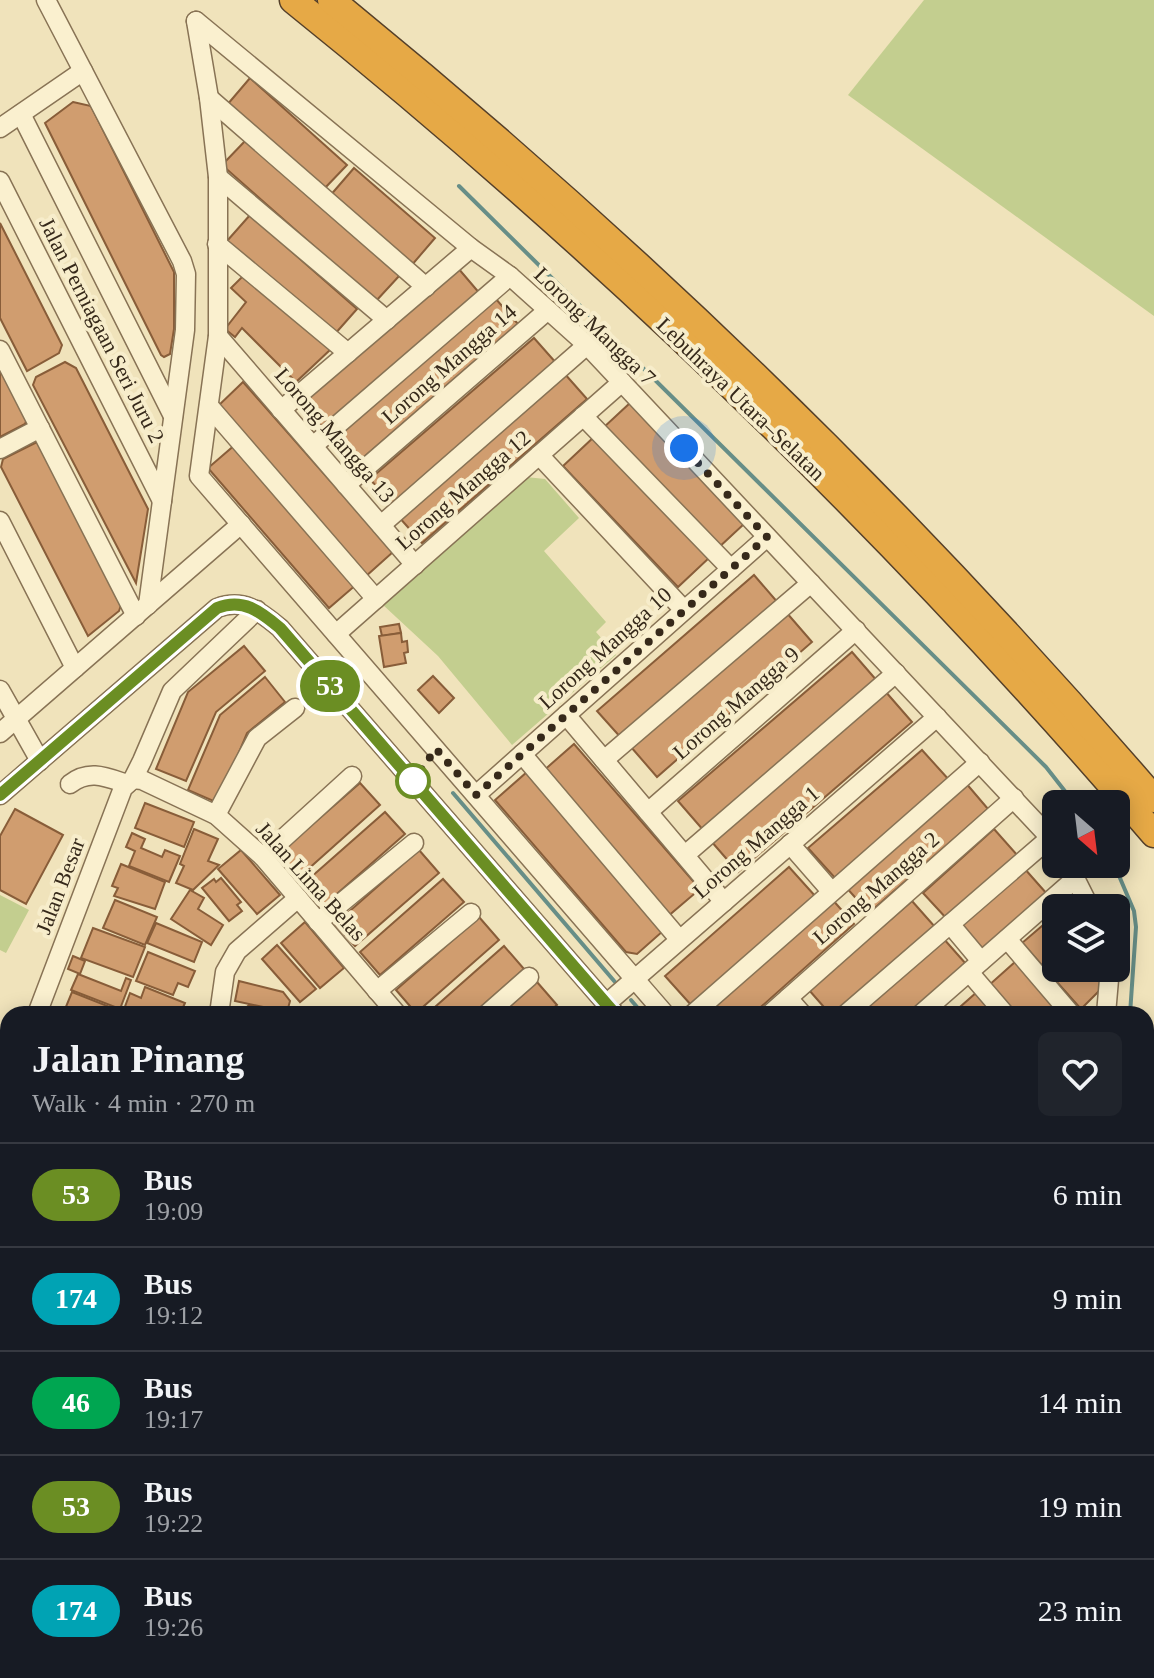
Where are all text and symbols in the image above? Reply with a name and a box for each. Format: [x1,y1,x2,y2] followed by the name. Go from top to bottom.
[34,213,170,447] street label: Jalan Perniagaan Seri Juru 2
[529,262,661,390] street label: Lorong Mangga 7
[377,299,521,429] street label: Lorong Mangga 14
[652,312,830,486] street label: Lebuhraya Utara–Selatan
[270,363,400,507] street label: Lorong Mangga 13
[391,425,535,555] street label: Lorong Mangga 12
[664,428,704,468] your location
[534,582,676,714] street label: Lorong Mangga 10
[668,641,804,765] street label: Lorong Mangga 9
[294,660,366,712] line badge: 53
[316,670,344,701] text: 53
[396,764,430,798] unlabelled marker
[688,780,824,904] street label: Lorong Mangga 1
[1042,790,1130,878] north arrow
[1042,790,1130,982] map controls
[251,816,371,946] street label: Jalan Lima Belas
[808,826,944,950] street label: Lorong Mangga 2
[30,834,90,938] street label: Jalan Besar
[1042,894,1130,982] button: layers
[1038,1032,1122,1116] button: heart
[32,1038,244,1080] text: Jalan Pinang
[32,1089,255,1118] text: Walk · 4 min · 270 m
[144,1163,192,1196] text: Bus
[1053,1178,1122,1211] text: 6 min
[62,1179,90,1210] text: 53
[144,1197,203,1226] text: 19:09
[144,1267,192,1300] text: Bus
[1053,1282,1122,1315] text: 9 min
[55,1283,97,1314] text: 174
[144,1301,203,1330] text: 19:12
[144,1371,192,1404] text: Bus
[1038,1386,1122,1419] text: 14 min
[62,1387,90,1418] text: 46
[144,1405,203,1434] text: 19:17
[144,1475,192,1508] text: Bus
[1038,1490,1122,1523] text: 19 min
[62,1491,90,1522] text: 53
[144,1509,203,1538] text: 19:22
[144,1579,192,1612] text: Bus
[1038,1594,1122,1627] text: 23 min
[55,1595,97,1626] text: 174
[144,1613,203,1642] text: 19:26

